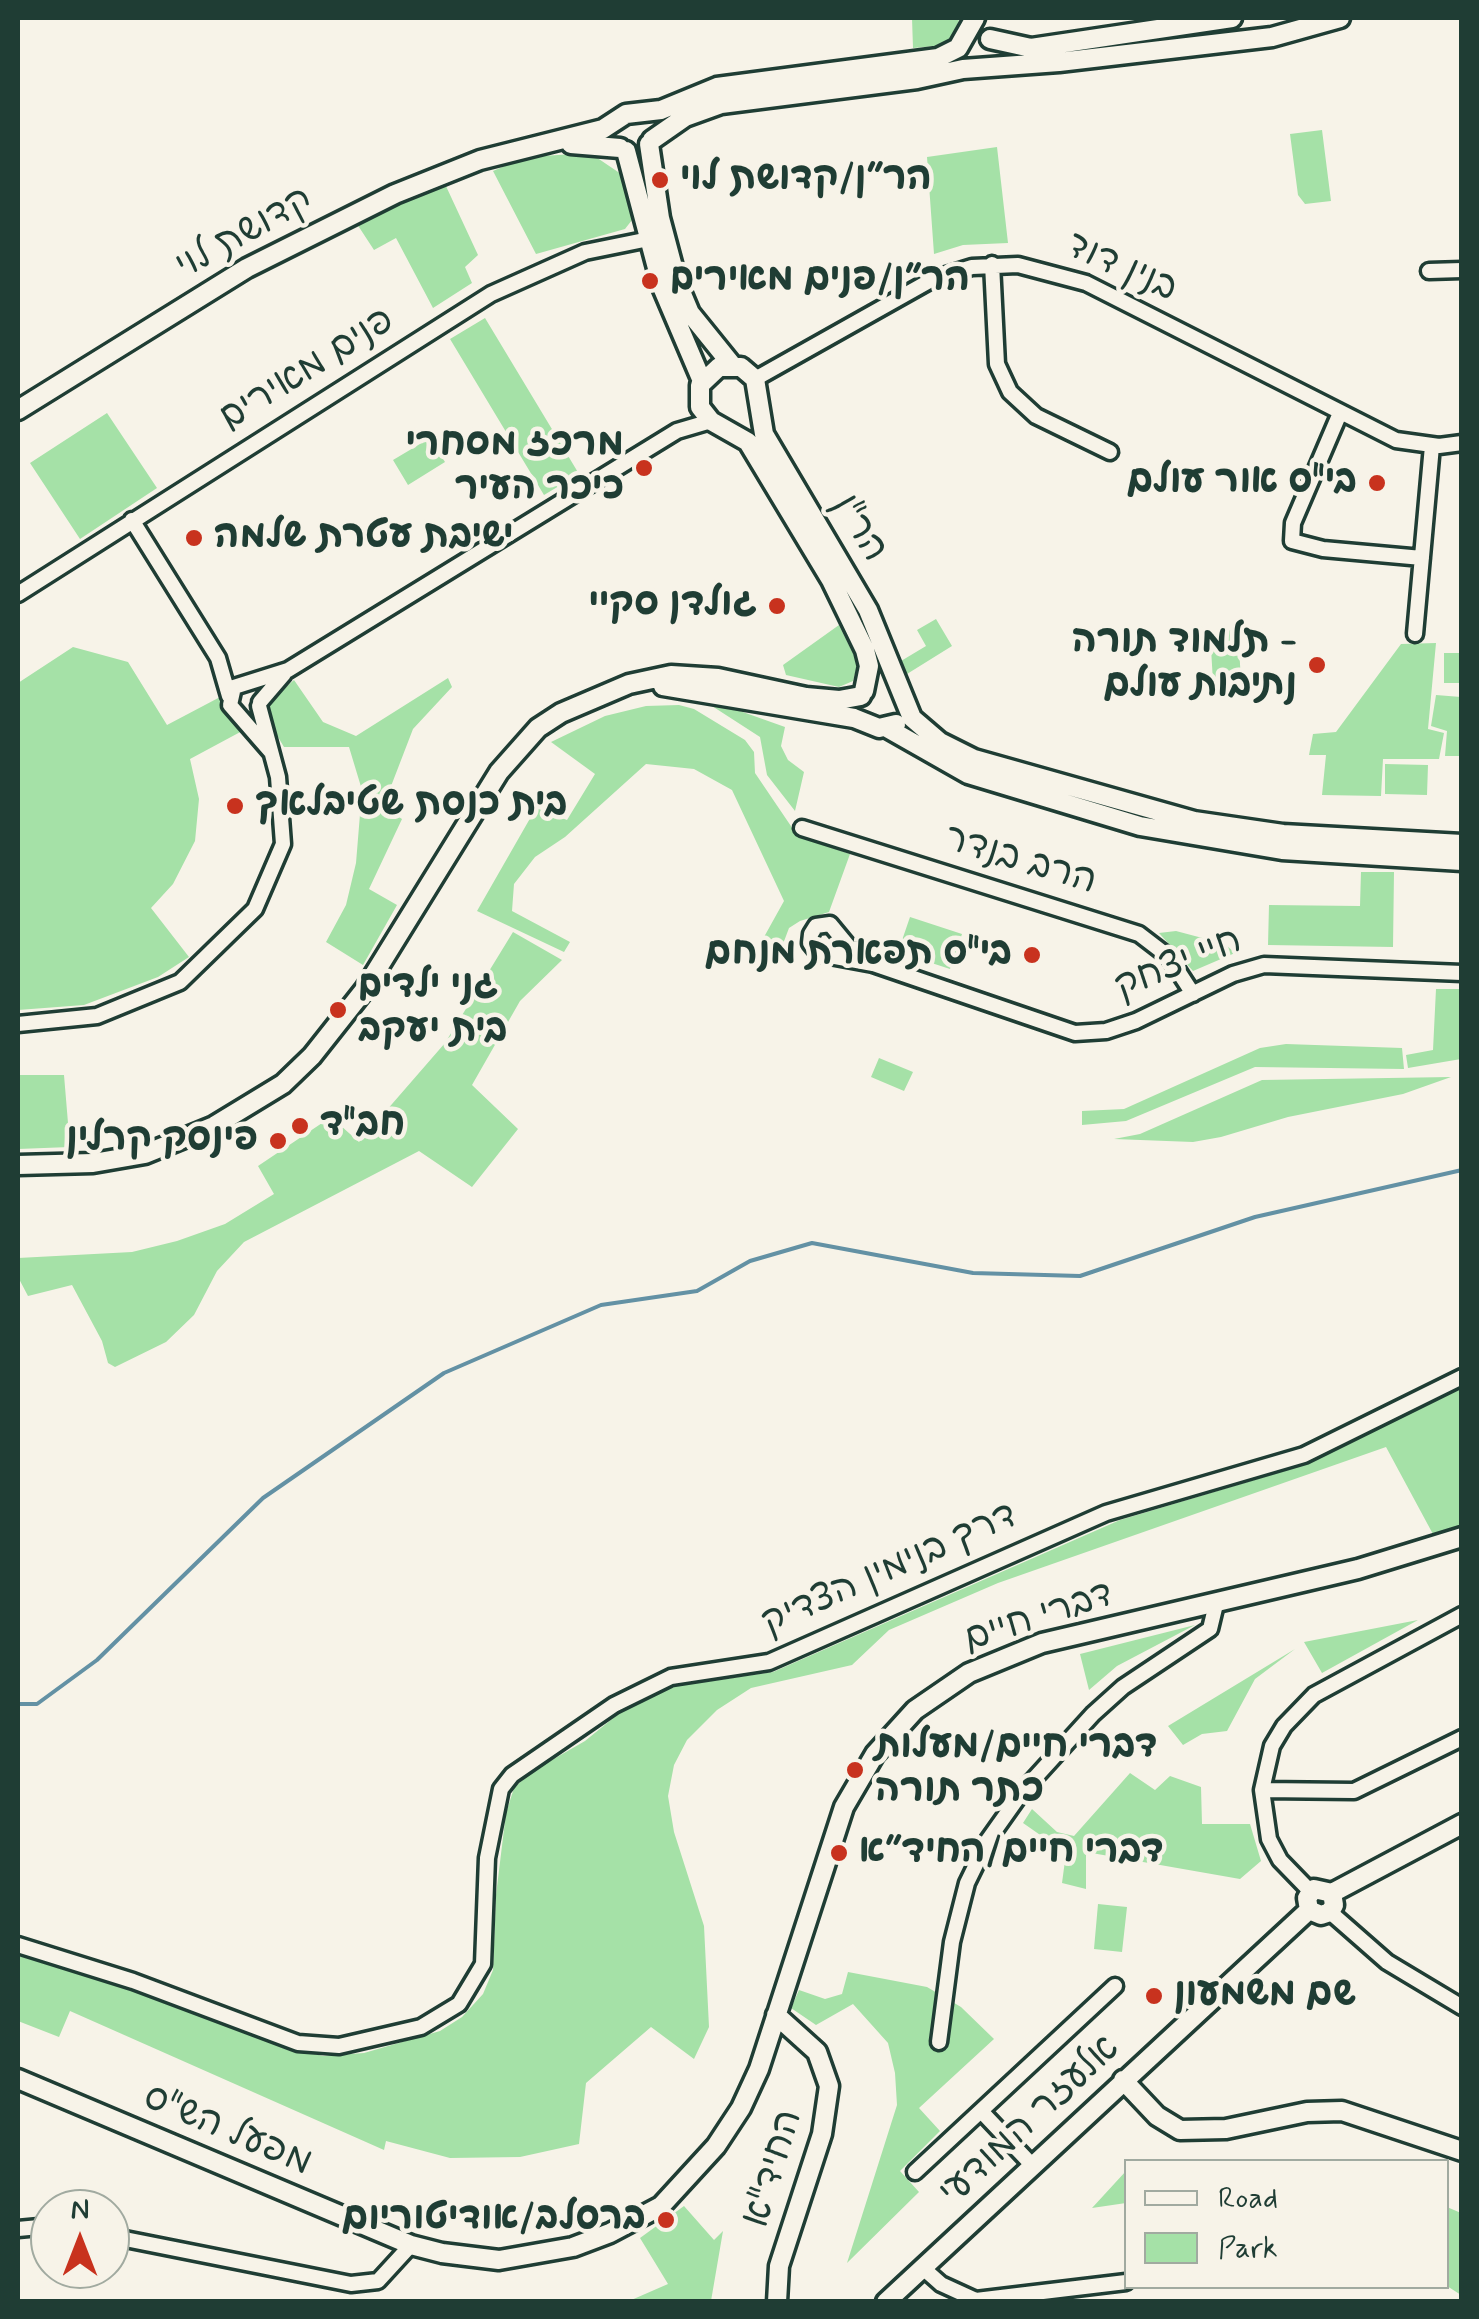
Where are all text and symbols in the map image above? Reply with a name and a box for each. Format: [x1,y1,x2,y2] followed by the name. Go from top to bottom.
[680,157,932,203] place label: הר״ן/קדושת לוי
[649,169,671,191] marker: הר״ן/קדושת לוי
[169,179,321,291] street label: קדושת לוי
[1058,224,1184,314] street label: בנין דוד
[670,258,970,304] place label: הר״ן/פנים מאירים
[639,270,661,292] marker: הר״ן/פנים מאירים
[212,299,404,443] street label: פנים מאירים
[406,423,624,512] place label: מרכז מסחרי כיכר העיר
[633,457,655,479] marker: מרכז מסחרי כיכר העיר
[1127,460,1357,506] place label: בי"ס אור עולם
[1366,472,1388,494] marker: בי"ס אור עולם
[820,487,896,571] street label: הר"ן
[214,515,514,561] place label: ישיבת עטרת שלמה
[183,527,205,549] marker: ישיבת עטרת שלמה
[589,583,757,629] place label: גולדן סקיי
[766,595,788,617] marker: גולדן סקיי
[1072,620,1297,709] place label: תלמוד תורה - נתיבות עולם
[1306,654,1328,676] marker: תלמוד תורה - נתיבות עולם
[255,783,567,829] place label: בית כנסת שטיבלאך
[224,795,246,817] marker: בית כנסת שטיבלאך
[938,817,1102,907] street label: הרב בנדר
[1109,920,1249,1012] street label: חיי יצחק
[705,932,1012,978] place label: בי"ס תפארת מנחם
[1021,944,1043,966] marker: בי"ס תפארת מנחם
[358,965,508,1054] place label: גני ילדים בית יעקב
[327,999,349,1021] marker: גני ילדים בית יעקב
[320,1103,405,1149] place label: חב"ד
[289,1115,311,1137] marker: חב"ד
[66,1118,258,1164] place label: פינסק קרלין
[267,1130,289,1152] marker: פינסק קרלין
[755,1494,1025,1648] street label: דרך בנימין הצדיק
[958,1573,1120,1665] street label: דברי חיים
[875,1725,1157,1815] place label: דברי חיים/מעלות כתר תורה
[844,1759,866,1781] marker: דברי חיים/מעלות כתר תורה
[859,1830,1164,1876] place label: דברי חיים/החיד״א
[828,1842,850,1864] marker: דברי חיים/החיד״א
[1174,1973,1356,2019] place label: שם משמעון
[1143,1985,1165,2007] marker: שם משמעון
[932,2027,1130,2217] street label: אלעזר המודעי
[136,2076,318,2188] street label: מפעל הש"ס
[736,2105,814,2233] street label: החיד"א
[1124,2159,1449,2289] legend
[1218,2179,1278,2218] text: Road
[30,2189,130,2289] north arrow
[71,2192,89,2229] text: N
[342,2197,646,2243] place label: ברסלב/אודיטוריום
[655,2209,677,2231] marker: ברסלב/אודיטוריום
[1218,2229,1278,2268] text: Park

